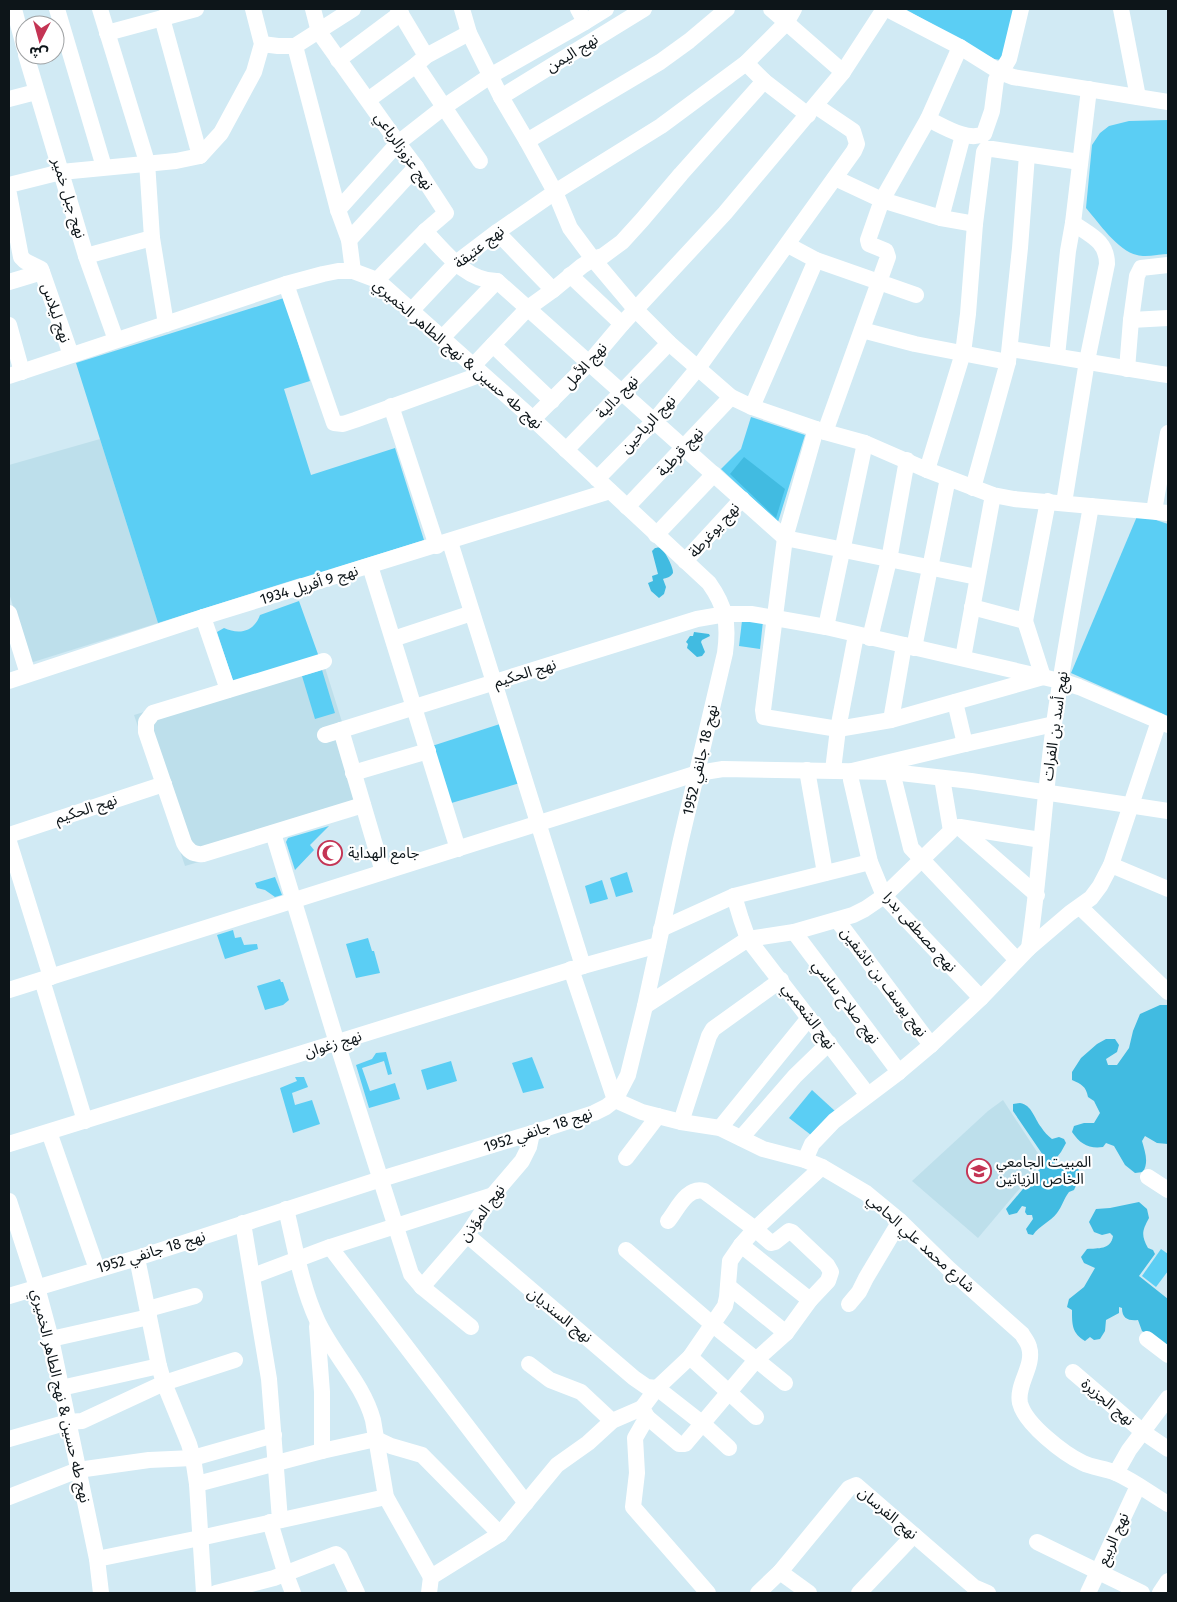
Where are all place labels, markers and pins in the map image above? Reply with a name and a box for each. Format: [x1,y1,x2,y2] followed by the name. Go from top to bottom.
[317,840,343,866] mosque icon: جامع الهداية
[348,844,420,865] place label: جامع الهداية
[996,1153,1091,1188] place label: المبيت الجامعي الخاص الزياتين
[966,1158,992,1184] school or university icon: المبيت الجامعي الخاص الزياتين

